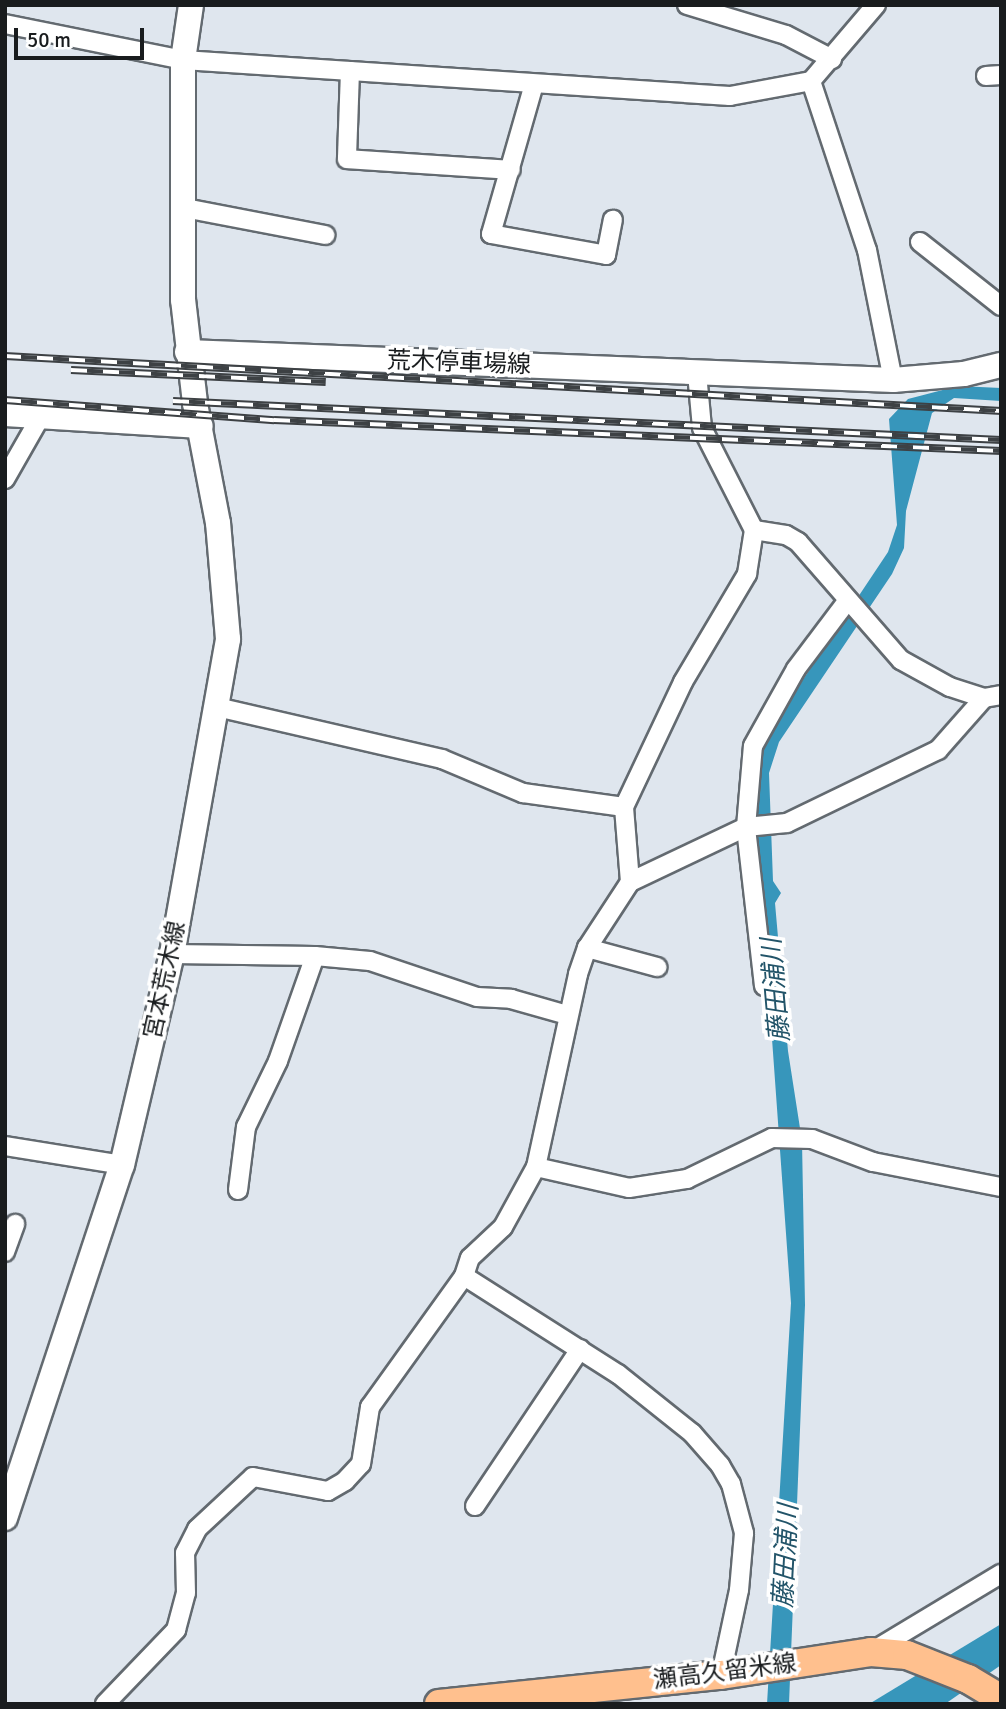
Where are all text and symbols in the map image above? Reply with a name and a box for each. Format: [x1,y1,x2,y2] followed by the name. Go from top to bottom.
[18,14,147,58] scale bar
[27,27,71,53] text: 50 m
[387,346,531,380] street label: 荒木停車場線
[138,918,192,1042] street label: 宮本荒木線
[757,937,797,1043] water label: 藤田浦川
[769,1503,805,1609] water label: 藤田浦川
[652,1649,798,1695] street label: 瀬高久留米線

